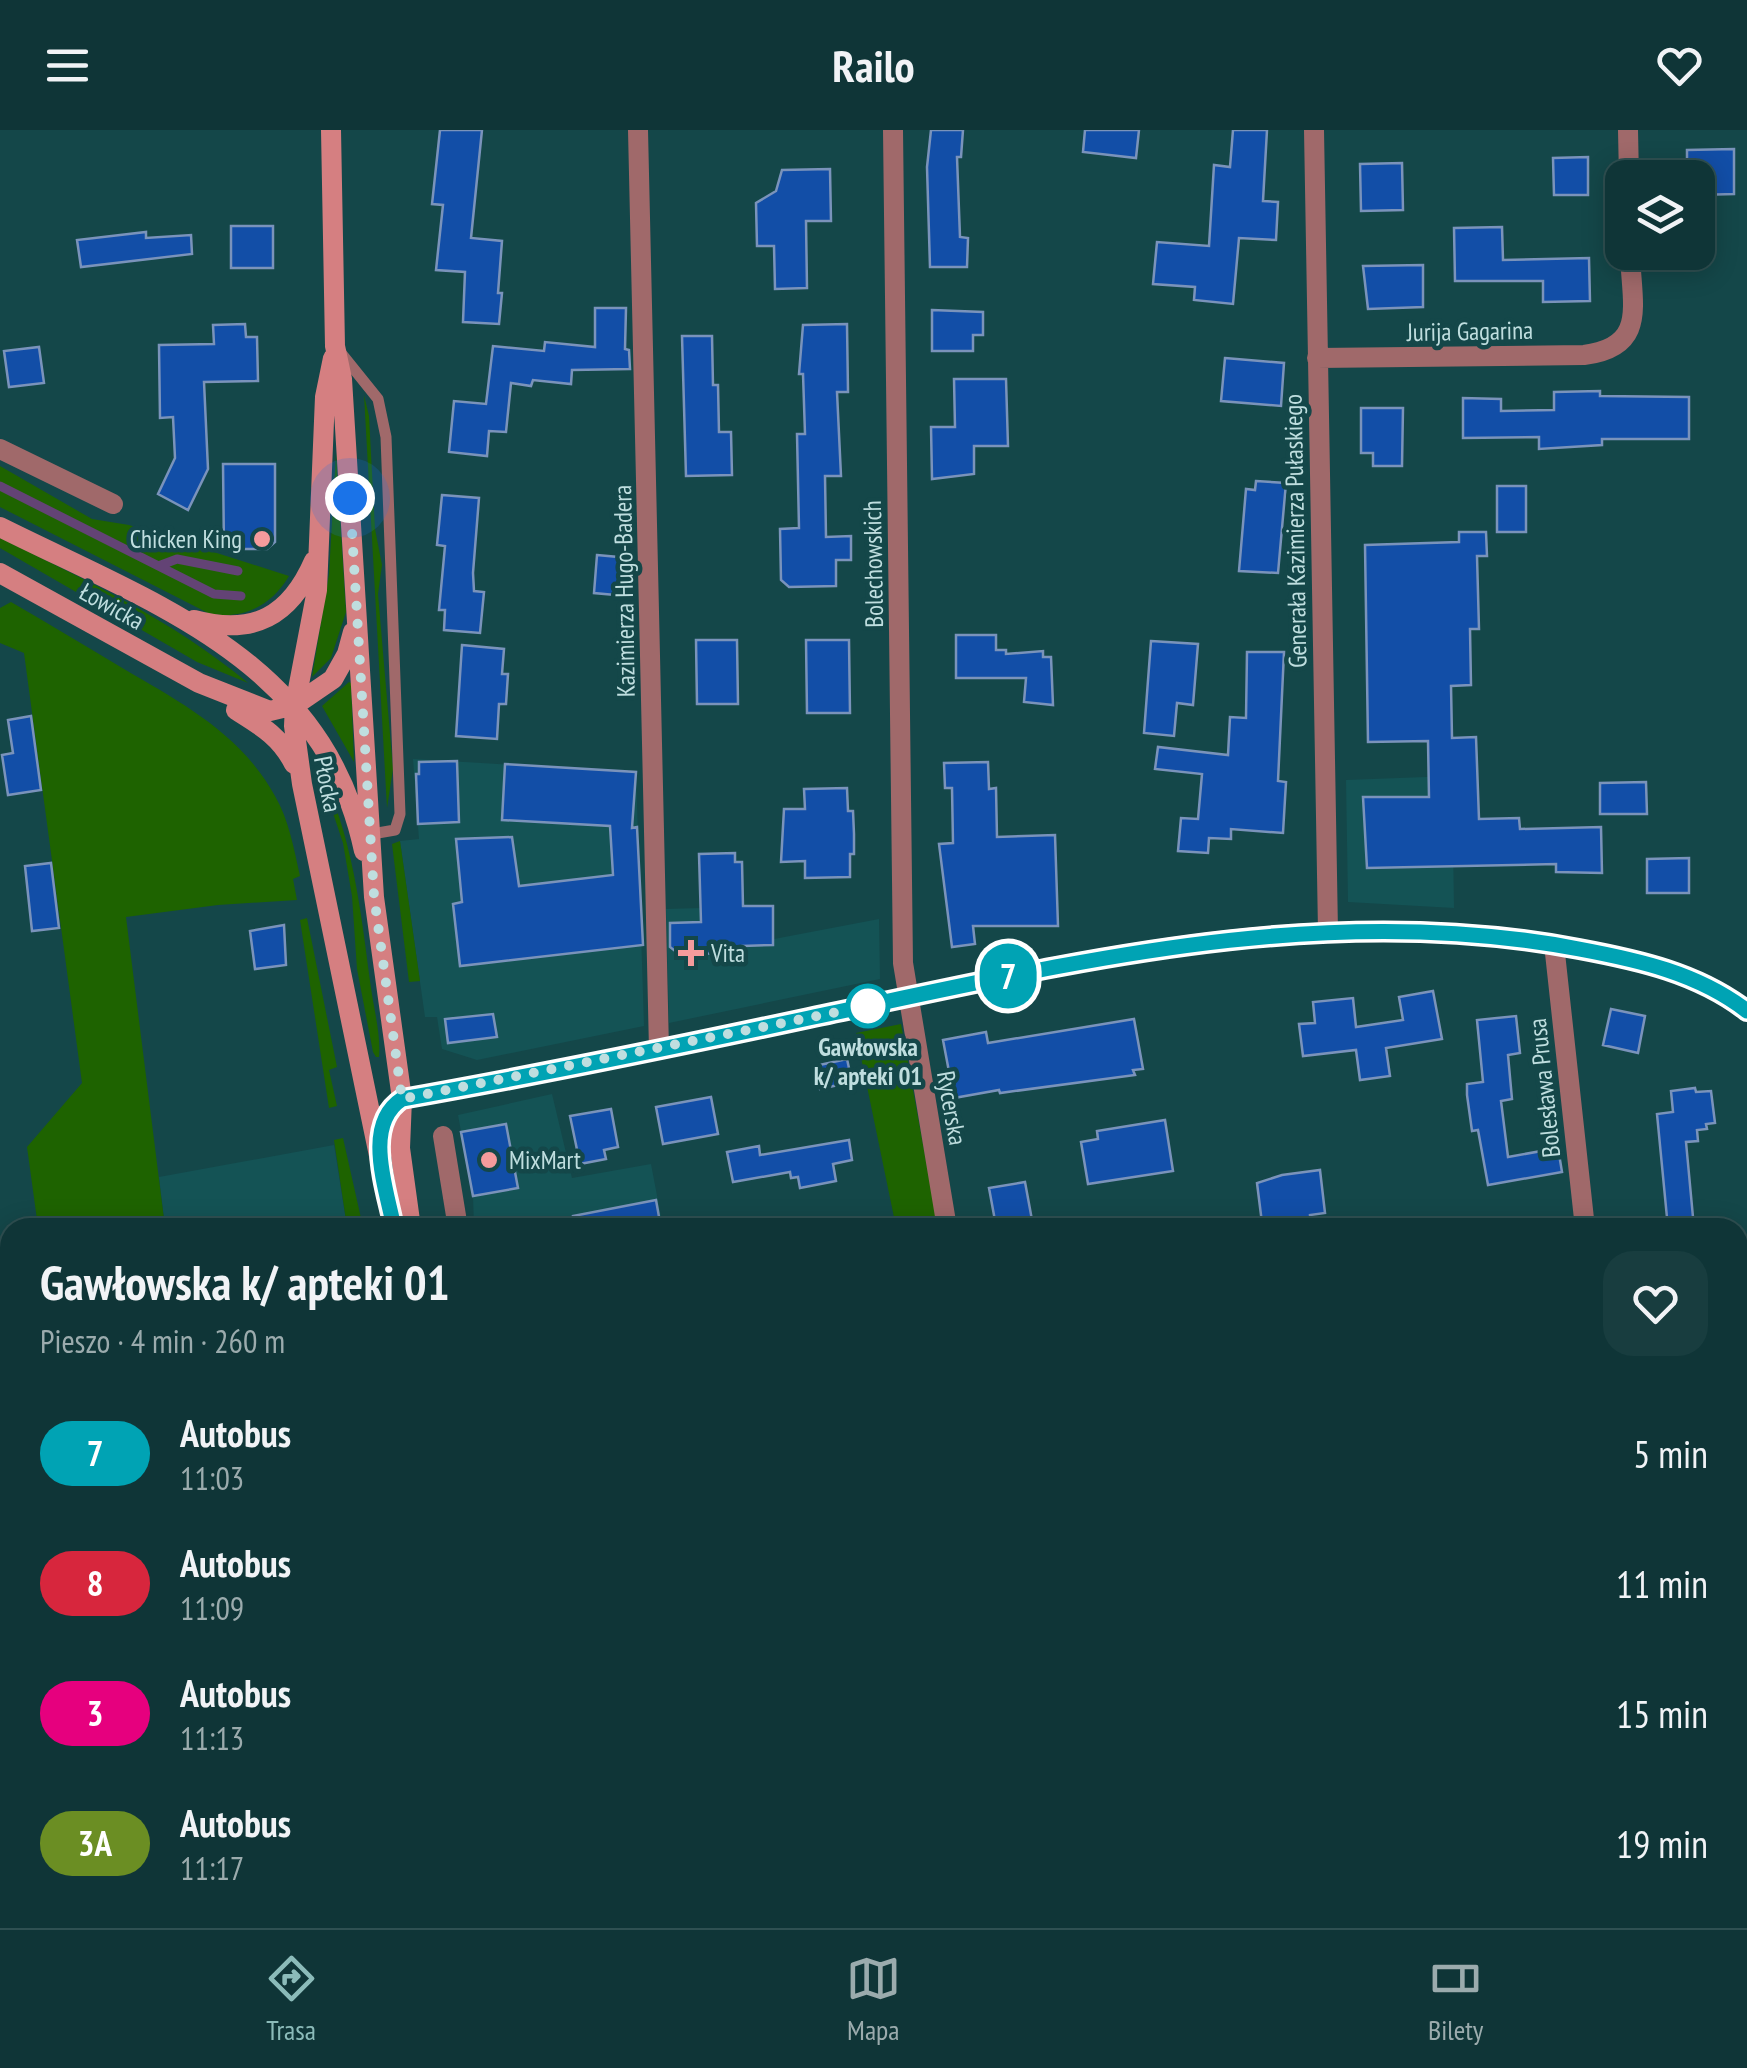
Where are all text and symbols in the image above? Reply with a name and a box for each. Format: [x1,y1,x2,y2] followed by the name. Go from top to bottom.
[832,36,915,94] text: Railo
[40,38,95,93] icon: menu
[1652,38,1707,93] icon: heart
[1605,160,1715,270] map controls
[1605,160,1715,270] button: layers
[1406,314,1533,348] street label: Jurija Gagarina
[1277,394,1313,668] street label: Generała Kazimierza Pułaskiego
[325,473,375,523] your location
[606,485,642,697] street label: Kazimierza Hugo-Badera
[856,500,890,628] street label: Bolechowskich
[130,523,242,555] place label: Chicken King
[251,528,273,550] marker: Chicken King
[74,575,150,637] street label: Łowicka
[307,753,349,815] street label: Płocka
[710,937,745,969] place label: Vita
[680,942,702,964] marker: Vita
[976,944,1040,1008] line badge: 7
[1000,953,1016,999] text: 7
[847,985,889,1027] marker: Gawłowska k/ apteki 01
[1521,1017,1567,1159] street label: Bolesława Prusa
[814,1031,922,1092] place label: Gawłowska k/ apteki 01
[930,1068,974,1148] street label: Rycerska
[509,1144,581,1176] place label: MixMart
[478,1149,500,1171] marker: MixMart
[40,1251,450,1313] text: Gawłowska k/ apteki 01
[1603,1251,1708,1356] button: heart
[40,1320,285,1362] text: Pieszo · 4 min · 260 m
[180,1408,291,1457] text: Autobus
[1633,1429,1708,1478] text: 5 min
[87,1430,103,1476] text: 7
[180,1457,244,1499] text: 11:03
[180,1538,291,1587] text: Autobus
[1616,1559,1708,1608] text: 11 min
[87,1560,103,1606] text: 8
[180,1587,244,1629] text: 11:09
[180,1668,291,1717] text: Autobus
[1616,1689,1708,1738] text: 15 min
[87,1690,103,1736] text: 3
[180,1717,244,1759] text: 11:13
[180,1798,291,1847] text: Autobus
[1616,1819,1708,1868] text: 19 min
[78,1820,112,1866] text: 3A
[180,1847,244,1889] text: 11:17
[264,1951,319,2048] tab: Trasa
[846,1951,901,2048] tab: Mapa
[1428,1951,1483,2048] tab: Bilety

